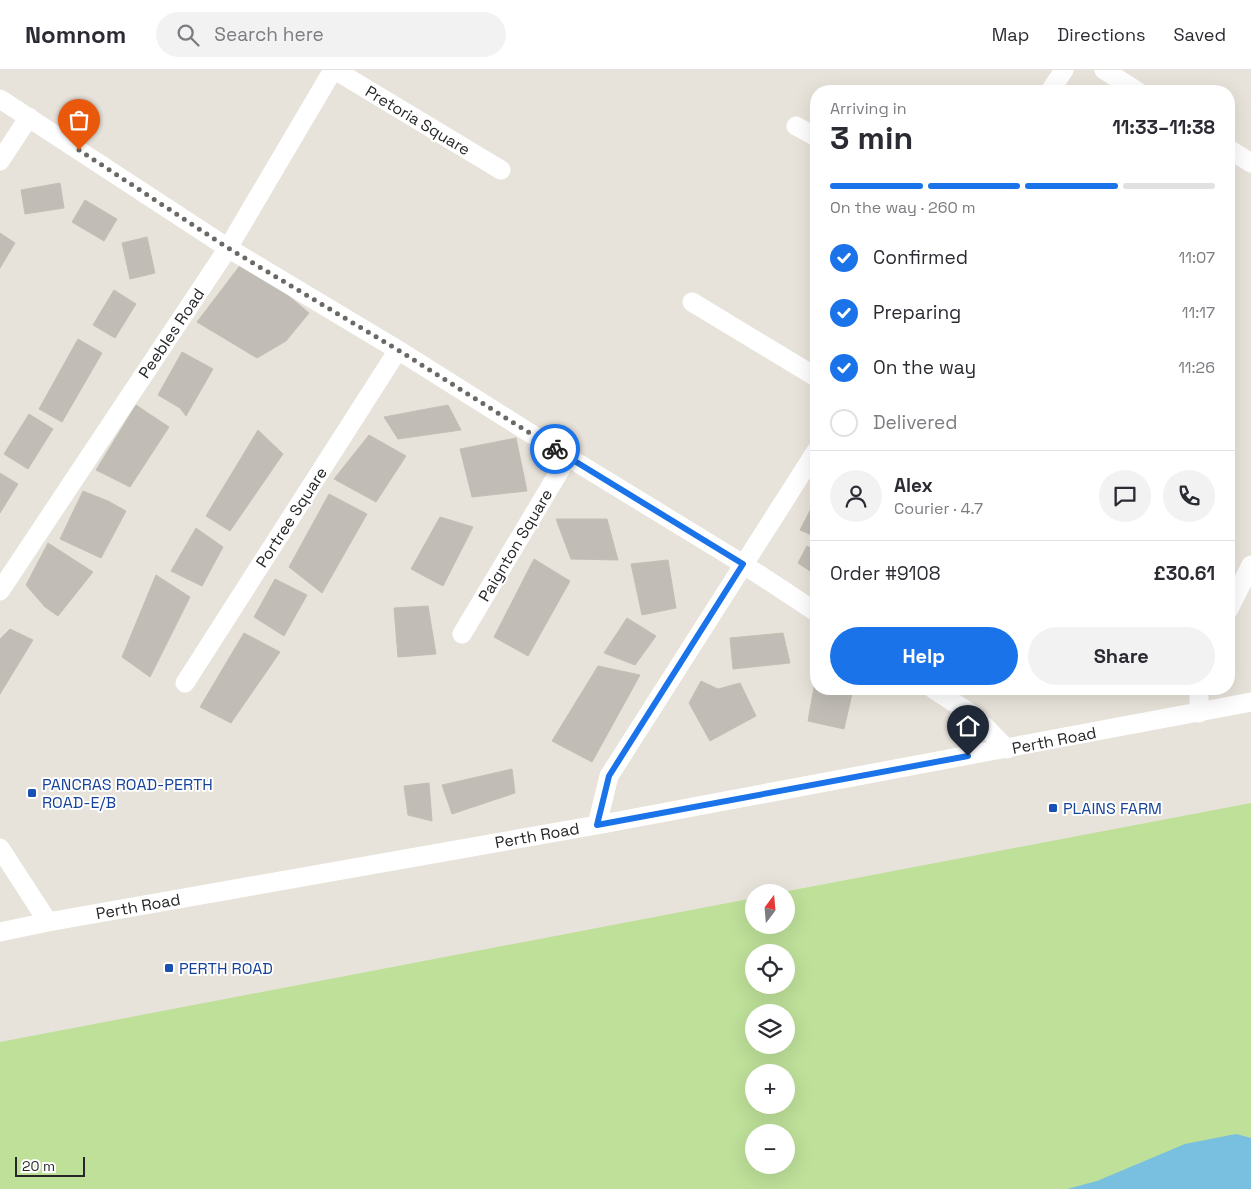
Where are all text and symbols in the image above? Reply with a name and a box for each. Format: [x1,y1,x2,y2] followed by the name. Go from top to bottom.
[156,12,506,57] search box
[25,19,126,50] text: Nomnom
[174,21,202,49] icon: search
[214,22,324,47] text: Search here
[992,23,1029,46] text: Map
[1057,23,1146,46] text: Directions
[1174,23,1226,46] text: Saved
[361,81,474,160] street label: Pretoria Square
[830,98,907,119] text: Arriving in
[58,99,100,150] pin
[65,106,93,134] icon: bag
[1112,115,1215,140] text: 11:33–11:38
[830,118,913,158] text: 3 min
[830,197,976,218] text: On the way · 260 m
[830,244,858,272] icon: check
[873,245,968,270] text: Confirmed
[1179,247,1215,268] text: 11:07
[134,284,209,382] street label: Peebles Road
[830,299,858,327] icon: check
[873,300,961,325] text: Preparing
[1182,302,1215,323] text: 11:17
[830,354,858,382] icon: check
[873,355,976,380] text: On the way
[1178,357,1215,378] text: 11:26
[873,410,958,435] text: Delivered
[530,424,580,474] courier
[541,435,569,463] icon: bike
[251,463,332,572] street label: Portree Square
[830,470,882,522] button: person
[1099,470,1151,522] button: chat
[1163,470,1215,522] button: phone
[894,473,933,498] text: Alex
[474,485,557,605] street label: Paignton Square
[894,498,983,519] text: Courier · 4.7
[830,561,941,586] text: Order #9108
[1154,561,1215,586] text: £30.61
[830,627,1018,685] button: Help
[1028,627,1215,685] button: Share
[947,705,989,756] pin
[954,712,982,740] icon: home
[1010,722,1098,759] street label: Perth Road
[42,774,213,813] place label: PANCRAS ROAD-PERTH ROAD-E/B
[26,787,38,799] marker: PANCRAS ROAD-PERTH ROAD-E/B
[1063,798,1162,819] place label: PLAINS FARM
[1047,802,1059,814] marker: PLAINS FARM
[493,818,581,853] street label: Perth Road
[745,884,795,934] north arrow
[745,884,795,1174] map controls
[94,889,182,924] street label: Perth Road
[745,944,795,994] button: locate
[179,958,273,979] place label: PERTH ROAD
[163,962,175,974] marker: PERTH ROAD
[745,1004,795,1054] button: layers
[745,1064,795,1114] button: +
[745,1124,795,1174] button: −
[15,1154,85,1177] scale bar
[22,1157,55,1175] text: 20 m

